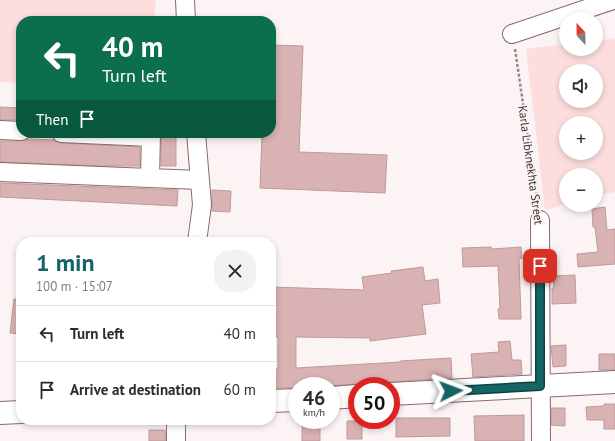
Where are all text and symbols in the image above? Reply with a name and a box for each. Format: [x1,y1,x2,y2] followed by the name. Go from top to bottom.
[559,12,603,56] north arrow
[559,12,603,212] map controls
[102,28,163,65] text: 40 m
[36,32,88,84] icon: left
[102,64,167,87] text: Turn left
[559,64,603,108] button: sound
[515,104,547,226] street label: Karla Libknekhta Street
[76,108,98,130] icon: arrive
[36,110,68,129] text: Then
[559,116,603,160] button: +
[559,168,603,212] button: −
[36,247,95,278] text: 1 min
[523,249,557,283] pin
[214,250,256,292] button: close
[529,255,551,277] icon: arrive
[36,278,113,295] text: 100 m · 15:07
[36,323,58,345] icon: left
[70,324,124,343] text: Turn left
[223,324,256,343] text: 40 m
[430,370,472,412] position arrow
[348,377,400,429] speed limit sign: 50
[36,379,58,401] icon: arrive
[70,380,201,399] text: Arrive at destination
[223,380,256,399] text: 60 m
[303,385,325,411] text: 46
[303,406,325,419] text: km/h

